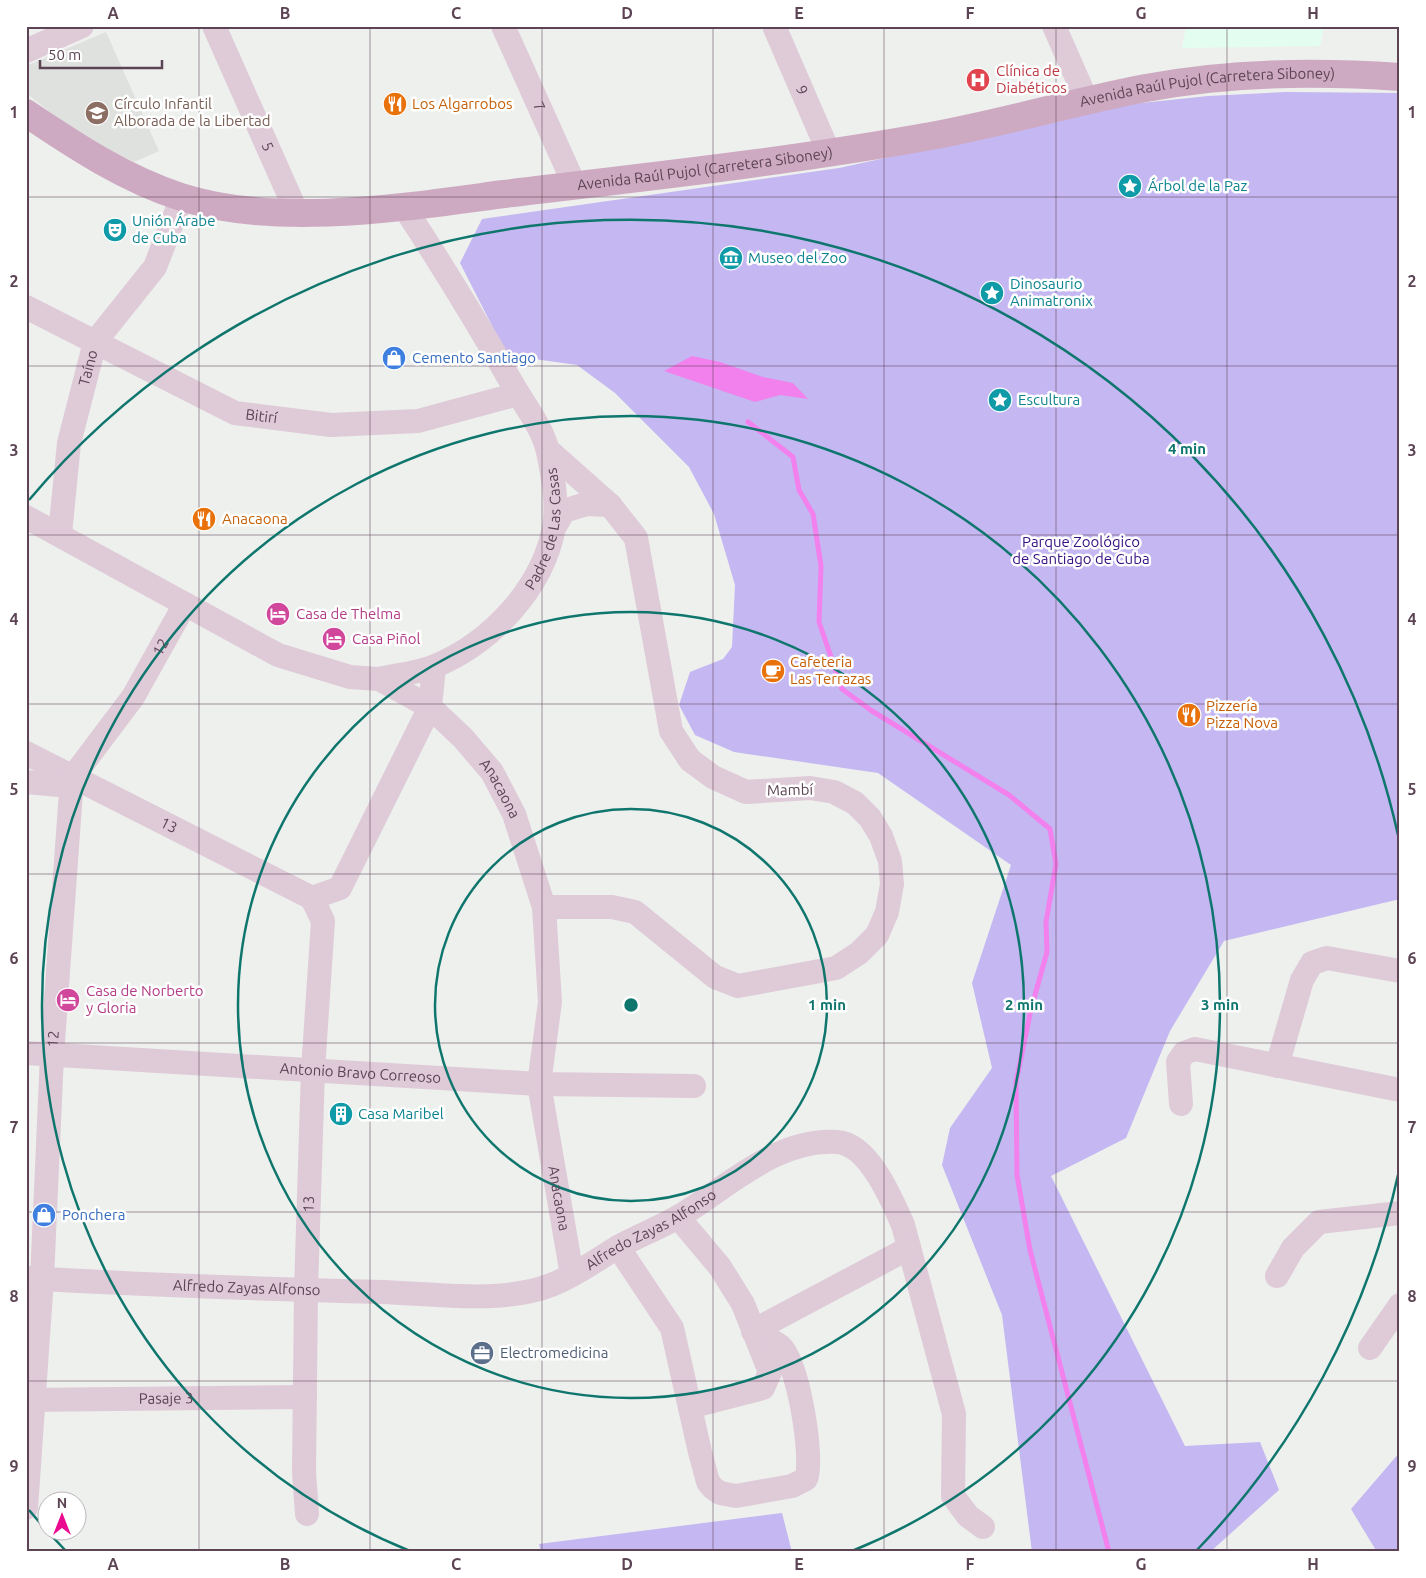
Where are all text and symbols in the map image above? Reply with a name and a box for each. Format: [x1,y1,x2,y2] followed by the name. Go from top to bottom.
[107,4,119,22] text: A
[280,4,290,22] text: B
[451,4,461,22] text: C
[621,4,633,22] text: D
[794,4,804,22] text: E
[966,4,975,22] text: F
[1135,4,1147,22] text: G
[1307,4,1319,22] text: H
[40,38,162,70] scale bar
[48,46,81,63] text: 50 m
[996,62,1067,96] place label: Clínica de Diabéticos
[1078,65,1335,110] street label: Avenida Raúl Pujol (Carretera Siboney)
[965,67,991,93] hospital icon: Clínica de Diabéticos
[793,83,812,97] street label: 9
[382,91,408,117] restaurant icon: Los Algarrobos
[114,95,271,129] place label: Círculo Infantil Alborada de la Libertad
[412,95,513,112] place label: Los Algarrobos
[530,99,549,113] street label: 7
[84,100,110,126] school or university icon: Círculo Infantil Alborada de la Libertad
[9,103,19,121] text: 1
[1407,103,1417,121] text: 1
[259,139,277,154] street label: 5
[576,143,834,193] street label: Avenida Raúl Pujol (Carretera Siboney)
[1117,173,1143,199] place icon: Árbol de la Paz
[1148,177,1247,194] place label: Árbol de la Paz
[132,212,215,246] place label: Unión Árabe de Cuba
[102,217,128,243] theatre icon: Unión Árabe de Cuba
[718,245,744,271] museum icon: Museo del Zoo
[748,249,847,266] place label: Museo del Zoo
[9,272,19,290] text: 2
[1407,272,1417,290] text: 2
[1010,275,1093,309] place label: Dinosaurio Animatronix
[979,280,1005,306] place icon: Dinosaurio Animatronix
[381,345,407,371] shop icon: Cemento Santiago
[75,348,101,388] street label: Taíno
[412,349,536,366] place label: Cemento Santiago
[987,387,1013,413] place icon: Escultura
[1018,391,1080,408] place label: Escultura
[245,405,279,426] street label: Bitirí
[1168,440,1206,457] text: 4 min
[9,441,19,459] text: 3
[1407,441,1417,459] text: 3
[521,467,563,593] street label: Padre de Las Casas
[191,506,217,532] restaurant icon: Anacaona
[222,510,288,527] place label: Anacaona
[1012,533,1150,567] park label: Parque Zoológico de Santiago de Cuba
[265,601,291,627] hotel icon: Casa de Thelma
[296,605,401,622] place label: Casa de Thelma
[9,610,19,628] text: 4
[1407,610,1417,628] text: 4
[321,626,347,652] hotel icon: Casa Piñol
[352,630,421,647] place label: Casa Piñol
[149,635,172,658] street label: 12
[790,653,871,687] place label: Cafeteria Las Terrazas
[760,658,786,684] cafe icon: Cafeteria Las Terrazas
[1206,697,1278,731] place label: Pizzería Pizza Nova
[1176,702,1202,728] restaurant icon: Pizzería Pizza Nova
[476,755,524,821] street label: Anacaona
[9,780,19,798] text: 5
[1407,780,1417,798] text: 5
[767,781,814,798] street label: Mambí
[158,813,180,836] street label: 13
[9,949,19,967] text: 6
[1407,949,1417,967] text: 6
[86,982,204,1016] place label: Casa de Norberto y Gloria
[55,987,81,1013] hotel icon: Casa de Norberto y Gloria
[622,996,640,1014] centre of rings
[808,996,846,1013] text: 1 min
[1005,996,1043,1013] text: 2 min
[1201,996,1239,1013] text: 3 min
[44,1030,62,1048] street label: 12
[279,1059,442,1086] street label: Antonio Bravo Correoso
[328,1101,354,1127] building icon: Casa Maribel
[358,1105,444,1122] place label: Casa Maribel
[9,1118,19,1136] text: 7
[1407,1118,1417,1136] text: 7
[545,1164,573,1232] street label: Anacaona
[582,1185,719,1273] street label: Alfredo Zayas Alfonso
[299,1195,317,1213] street label: 13
[31,1202,57,1228] shop icon: Ponchera
[62,1206,125,1223] place label: Ponchera
[173,1276,321,1298] street label: Alfredo Zayas Alfonso
[9,1287,19,1305] text: 8
[1407,1287,1417,1305] text: 8
[469,1340,495,1366] office icon: Electromedicina
[500,1344,608,1361] place label: Electromedicina
[139,1389,193,1407] street label: Pasaje 3
[9,1457,19,1475] text: 9
[1407,1457,1417,1475] text: 9
[38,1490,88,1540] north arrow
[57,1495,67,1511] text: N
[107,1555,119,1573] text: A
[280,1555,290,1573] text: B
[451,1555,461,1573] text: C
[621,1555,633,1573] text: D
[794,1555,804,1573] text: E
[966,1555,975,1573] text: F
[1135,1555,1147,1573] text: G
[1307,1555,1319,1573] text: H

